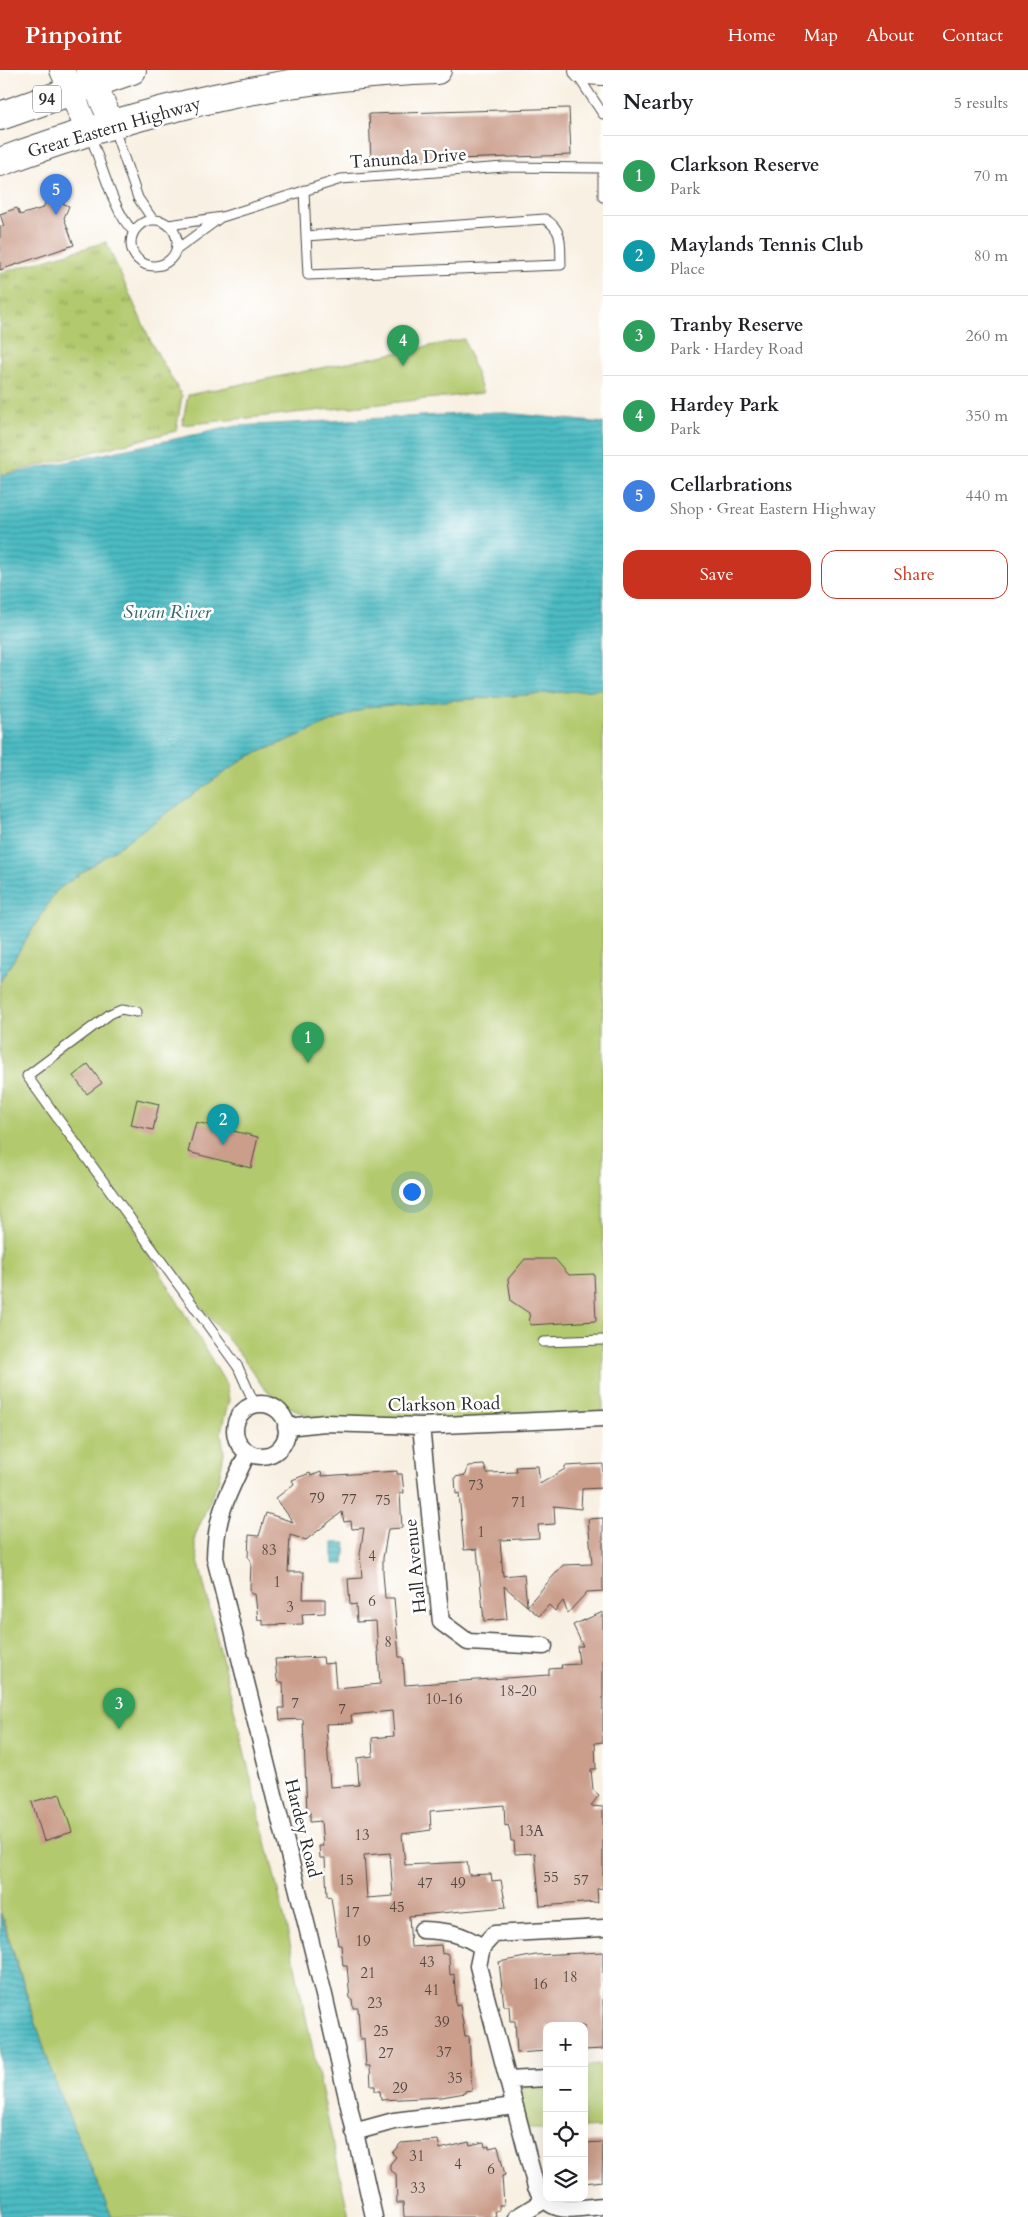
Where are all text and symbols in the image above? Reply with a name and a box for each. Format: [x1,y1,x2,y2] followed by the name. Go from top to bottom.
[25,19,122,52] text: Pinpoint
[728,23,776,48] text: Home
[804,23,838,48] text: Map
[866,23,914,48] text: About
[942,23,1003,48] text: Contact
[33,85,61,112] road number: 94
[623,88,694,117] text: Nearby
[24,91,204,164] street label: Great Eastern Highway
[954,92,1008,114] text: 5 results
[349,142,467,175] street label: Tanunda Drive
[670,152,820,178] text: Clarkson Reserve
[635,165,643,187] text: 1
[974,165,1008,187] text: 70 m
[40,174,72,215] pin: 5
[670,178,701,200] text: Park
[670,232,864,258] text: Maylands Tennis Club
[635,245,643,267] text: 2
[974,245,1008,267] text: 80 m
[670,258,705,280] text: Place
[670,312,804,338] text: Tranby Reserve
[387,325,419,366] pin: 4
[635,325,643,347] text: 3
[966,325,1008,347] text: 260 m
[670,338,803,360] text: Park · Hardey Road
[670,392,779,418] text: Hardey Park
[635,405,643,427] text: 4
[966,405,1008,427] text: 350 m
[670,418,701,440] text: Park
[670,472,792,498] text: Cellarbrations
[635,485,643,507] text: 5
[966,485,1008,507] text: 440 m
[670,498,876,520] text: Shop · Great Eastern Highway
[623,550,811,599] button: Save
[821,550,1008,599] button: Share
[123,599,212,625] water label: Swan River
[292,1022,324,1063] pin: 1
[207,1104,239,1145] pin: 2
[399,1179,425,1205] your location
[387,1391,501,1418] street label: Clarkson Road
[468,1475,484,1495] house number: 73
[309,1488,325,1508] house number: 79
[341,1489,357,1509] house number: 77
[375,1490,391,1510] house number: 75
[511,1492,527,1512] house number: 71
[398,1517,433,1615] street label: Hall Avenue
[477,1522,485,1542] house number: 1
[261,1540,277,1560] house number: 83
[368,1546,376,1566] house number: 4
[273,1572,281,1592] house number: 1
[368,1591,376,1611] house number: 6
[286,1597,294,1617] house number: 3
[384,1632,392,1652] house number: 8
[499,1681,537,1701] house number: 18-20
[103,1688,135,1729] pin: 3
[425,1689,463,1709] house number: 10-16
[291,1693,299,1713] house number: 7
[338,1699,346,1719] house number: 7
[278,1776,327,1881] street label: Hardey Road
[518,1821,544,1841] house number: 13A
[354,1825,370,1845] house number: 13
[543,1867,559,1887] house number: 55
[338,1870,354,1890] house number: 15
[573,1870,589,1890] house number: 57
[417,1873,433,1893] house number: 47
[450,1873,466,1893] house number: 49
[389,1897,405,1917] house number: 45
[344,1902,360,1922] house number: 17
[355,1931,371,1951] house number: 19
[419,1952,435,1972] house number: 43
[360,1963,376,1983] house number: 21
[562,1967,578,1987] house number: 18
[532,1974,548,1994] house number: 16
[424,1980,440,2000] house number: 41
[367,1993,383,2013] house number: 23
[434,2012,450,2032] house number: 39
[373,2021,389,2041] house number: 25
[543,2022,588,2202] map controls
[543,2022,588,2067] button: +
[436,2042,452,2062] house number: 37
[378,2043,394,2063] house number: 27
[543,2067,588,2112] button: −
[447,2068,463,2088] house number: 35
[392,2078,408,2098] house number: 29
[543,2112,588,2157] button: locate
[409,2146,425,2166] house number: 31
[454,2154,462,2174] house number: 4
[543,2157,588,2202] button: layers
[487,2159,495,2179] house number: 6
[410,2178,426,2198] house number: 33

